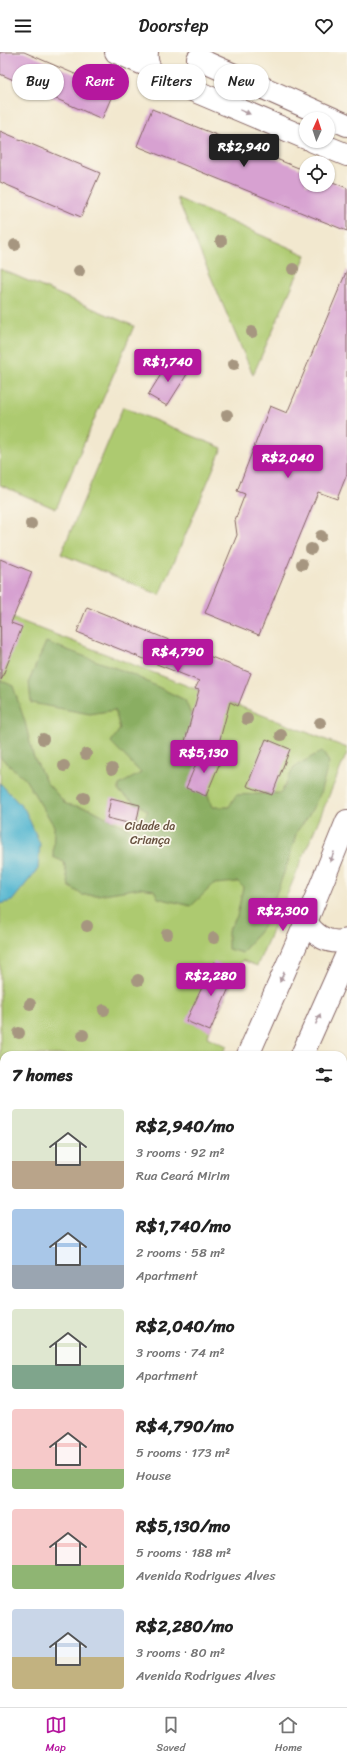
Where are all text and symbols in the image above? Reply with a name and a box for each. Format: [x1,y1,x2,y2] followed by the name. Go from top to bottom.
[138,10,209,42] text: Doorstep
[12,15,34,37] icon: menu
[313,15,335,37] icon: heart
[12,64,64,100] chip: Buy
[72,64,129,100] chip: Rent
[137,64,206,100] chip: Filters
[214,64,269,100] chip: New
[240,109,251,115] one-way arrow
[299,112,335,148] north arrow
[299,112,335,192] map controls
[207,134,281,168] pin: R$2,940
[218,135,270,158] text: R$2,940
[299,156,335,192] button: locate
[131,349,205,383] pin: R$1,740
[143,350,193,373] text: R$1,740
[251,445,325,479] pin: R$2,040
[262,446,314,469] text: R$2,040
[141,639,215,673] pin: R$4,790
[152,640,204,663] text: R$4,790
[167,740,241,774] pin: R$5,130
[179,741,229,764] text: R$5,130
[125,815,175,851] park label: Cidade da Criança
[329,852,335,864] one-way arrow
[246,898,320,932] pin: R$2,300
[257,899,309,922] text: R$2,300
[174,963,248,997] pin: R$2,280
[185,964,237,987] text: R$2,280
[278,972,284,984] one-way arrow
[315,1013,321,1025] one-way arrow
[12,1060,72,1090] text: 7 homes
[313,1064,335,1086] icon: filters
[136,1111,234,1141] text: R$2,940/mo
[44,1125,92,1173] icon: home
[136,1141,225,1164] text: 3 rooms · 92 m²
[136,1164,230,1187] text: Rua Ceará Mirim
[136,1211,231,1241] text: R$1,740/mo
[44,1225,92,1273] icon: home
[136,1241,225,1264] text: 2 rooms · 58 m²
[136,1264,197,1287] text: Apartment
[136,1311,234,1341] text: R$2,040/mo
[44,1325,92,1373] icon: home
[136,1341,225,1364] text: 3 rooms · 74 m²
[136,1364,197,1387] text: Apartment
[136,1411,234,1441] text: R$4,790/mo
[44,1425,92,1473] icon: home
[136,1441,230,1464] text: 5 rooms · 173 m²
[136,1464,171,1487] text: House
[136,1511,230,1541] text: R$5,130/mo
[44,1525,92,1573] icon: home
[136,1541,231,1564] text: 5 rooms · 188 m²
[136,1564,275,1587] text: Avenida Rodrigues Alves
[136,1611,233,1641] text: R$2,280/mo
[44,1625,92,1673] icon: home
[136,1641,225,1664] text: 3 rooms · 80 m²
[136,1664,275,1687] text: Avenida Rodrigues Alves
[45,1714,67,1757] tab: Map
[156,1714,185,1757] tab: Saved
[275,1714,302,1757] tab: Home

